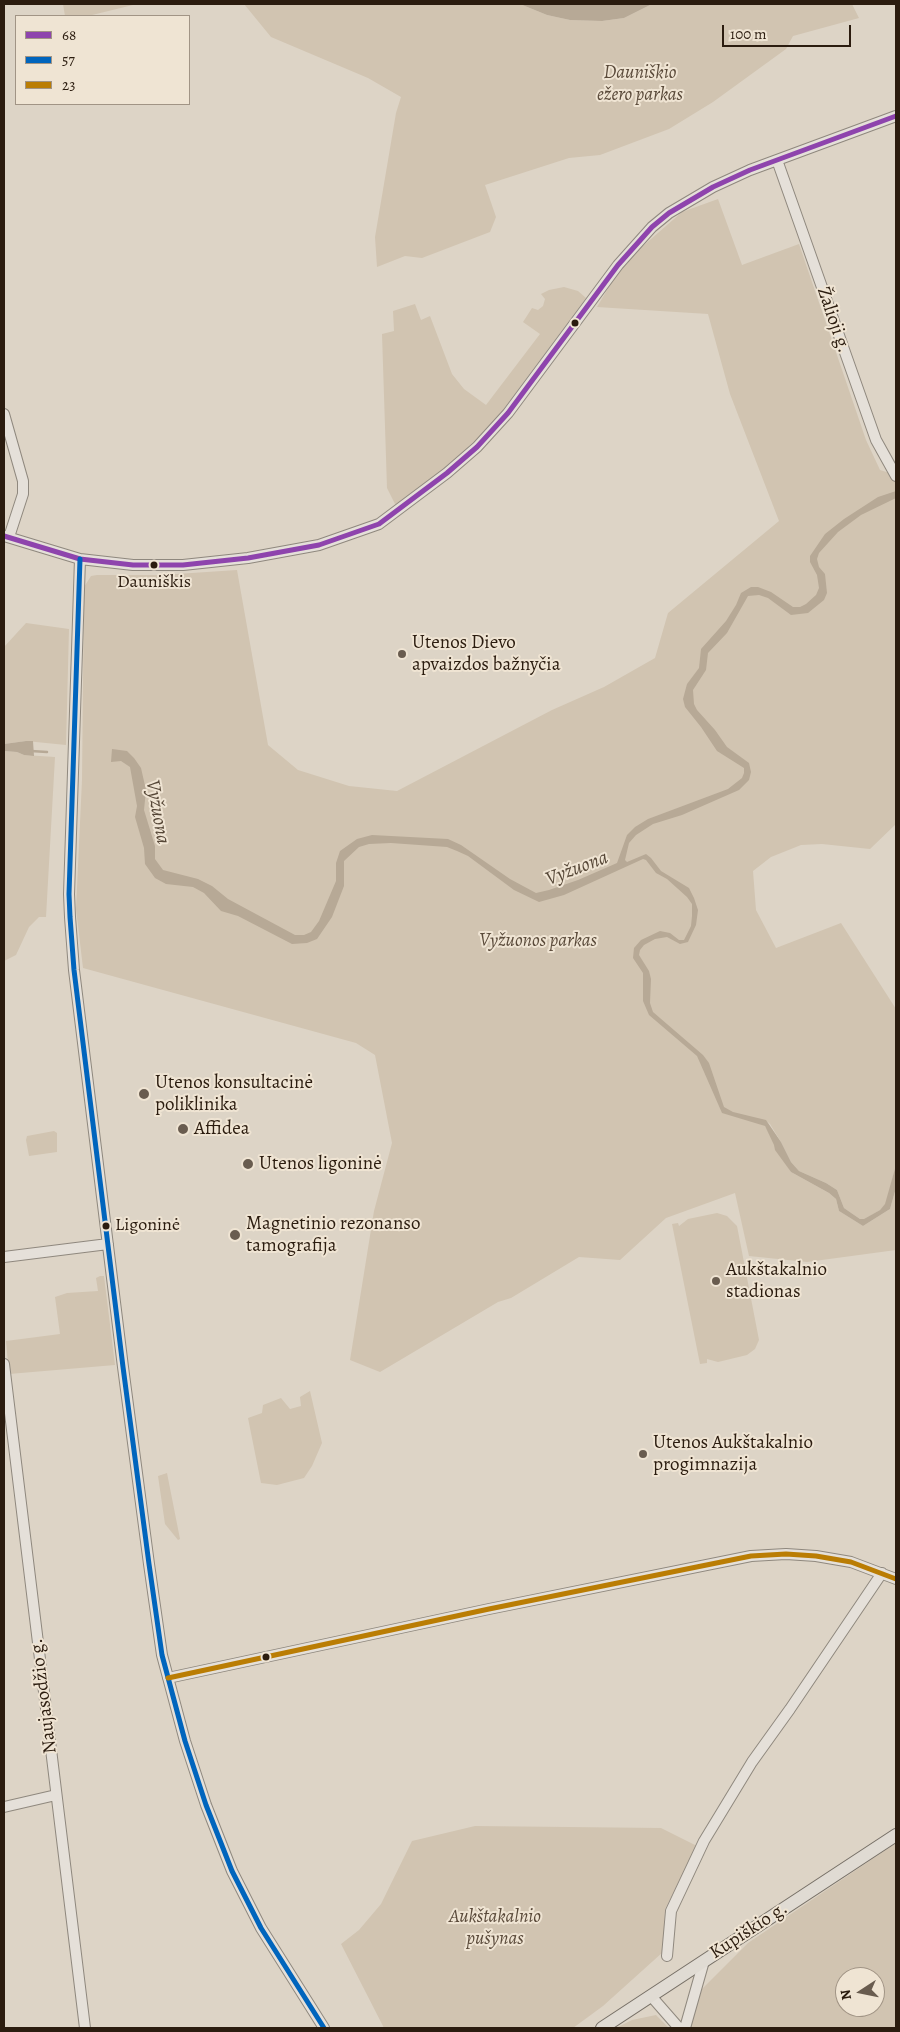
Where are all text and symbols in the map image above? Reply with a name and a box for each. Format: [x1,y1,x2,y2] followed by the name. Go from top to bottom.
[15,15,190,105] legend
[725,15,854,47] scale bar
[730,24,767,44] text: 100 m
[62,25,76,45] text: 68
[62,50,75,70] text: 57
[597,62,683,106] park label: Dauniškio ežero parkas
[62,75,75,95] text: 23
[811,284,855,356] street label: Žalioji g.
[570,318,580,328] unlabelled marker
[149,560,159,570] marker: Dauniškis
[117,572,191,594] place label: Dauniškis
[412,632,560,676] place label: Utenos Dievo apvaizdos bažnyčia
[396,648,408,660] marker: Utenos Dievo apvaizdos bažnyčia
[140,778,174,846] water label: Vyžuona
[542,846,612,892] water label: Vyžuona
[479,930,597,952] park label: Vyžuonos parkas
[155,1072,313,1116] place label: Utenos konsultacinė poliklinika
[137,1087,151,1101] marker: Utenos konsultacinė poliklinika
[194,1118,250,1140] place label: Affidea
[176,1122,190,1136] marker: Affidea
[259,1153,382,1175] place label: Utenos ligoninė
[241,1157,255,1171] marker: Utenos ligoninė
[246,1213,420,1257] place label: Magnetinio rezonanso tamografija
[115,1215,180,1237] place label: Ligoninė
[101,1221,111,1231] marker: Ligoninė
[228,1228,242,1242] marker: Magnetinio rezonanso tamografija
[726,1259,827,1303] place label: Aukštakalnio stadionas
[710,1275,722,1287] marker: Aukštakalnio stadionas
[653,1432,813,1476] place label: Utenos Aukštakalnio progimnazija
[637,1448,649,1460] marker: Utenos Aukštakalnio progimnazija
[26,1637,62,1755] street label: Naujasodžio g.
[261,1652,271,1662] unlabelled marker
[706,1897,792,1965] street label: Kupiškio g.
[449,1906,541,1950] park label: Aukštakalnio pušynas
[835,1967,885,2017] north arrow
[835,1988,856,2002] text: N

